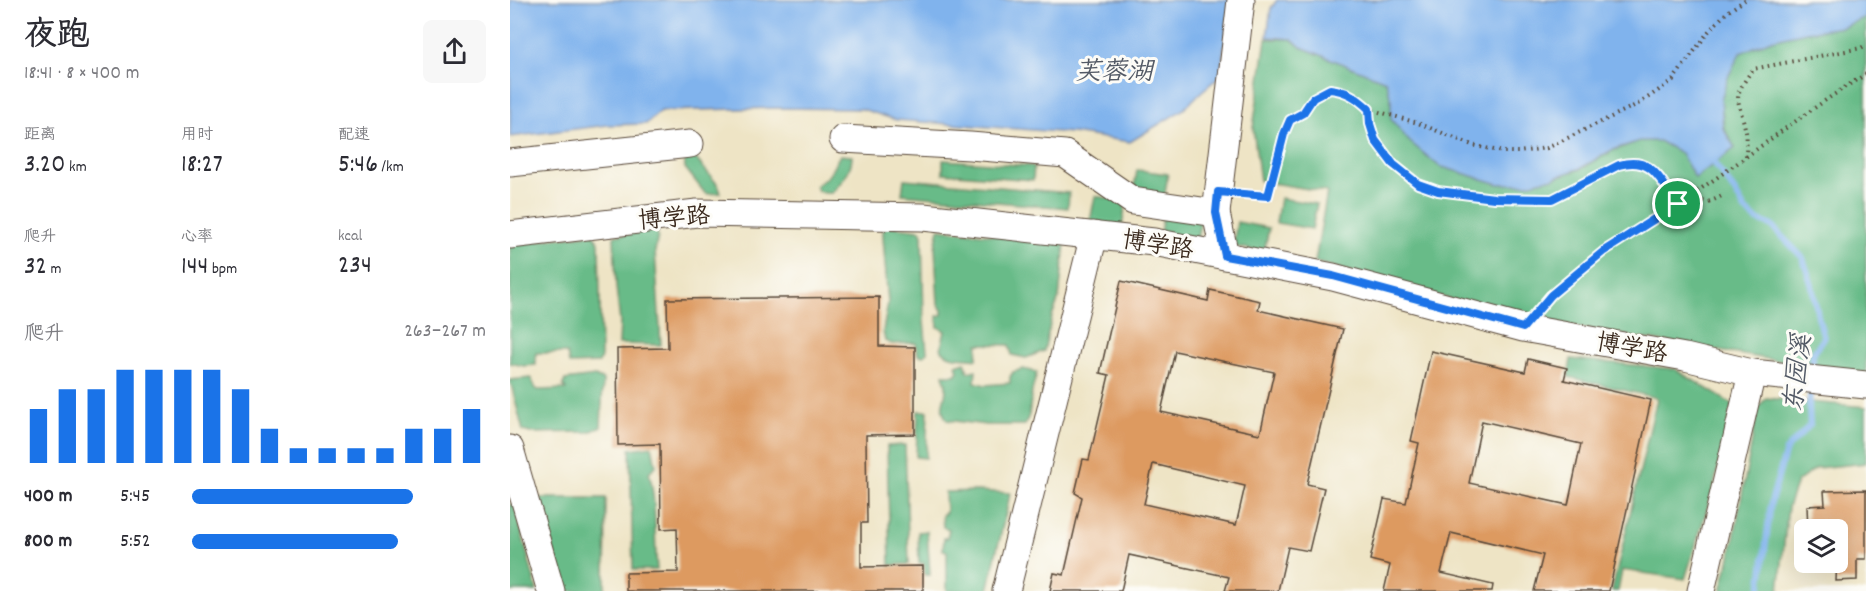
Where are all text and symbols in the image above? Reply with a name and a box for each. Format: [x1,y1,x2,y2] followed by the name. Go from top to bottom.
[24,14,90,61] text: 夜跑
[423,20,486,83] button: share
[1075,55,1156,92] water label: 芙蓉湖
[24,60,140,88] text: 18:41 · 8 × 400 m
[24,124,56,147] text: 距离
[181,124,213,147] text: 用时
[338,124,370,147] text: 配速
[24,147,65,184] text: 3.20
[181,147,223,184] text: 18:27
[338,147,378,184] text: 5:46
[65,156,87,179] text: km
[378,156,404,179] text: /km
[1652,178,1703,229] pin
[1661,187,1694,220] icon: arrive
[637,200,712,240] street label: 博学路
[338,225,362,248] text: kcal
[1119,225,1196,269] street label: 博学路
[24,226,56,249] text: 爬升
[181,226,213,249] text: 心率
[338,248,372,285] text: 234
[24,249,47,286] text: 32
[181,249,208,286] text: 144
[47,258,62,281] text: m
[208,258,237,281] text: bpm
[404,318,486,346] text: 263–267 m
[24,321,64,349] text: 爬升
[1593,327,1670,373] street label: 博学路
[1776,330,1823,414] water label: 东园溪
[24,483,72,511] text: 400 m
[120,483,150,511] text: 5:45
[1794,519,1848,573] map controls
[1794,519,1848,573] button: layers
[24,528,72,556] text: 800 m
[120,528,151,556] text: 5:52

